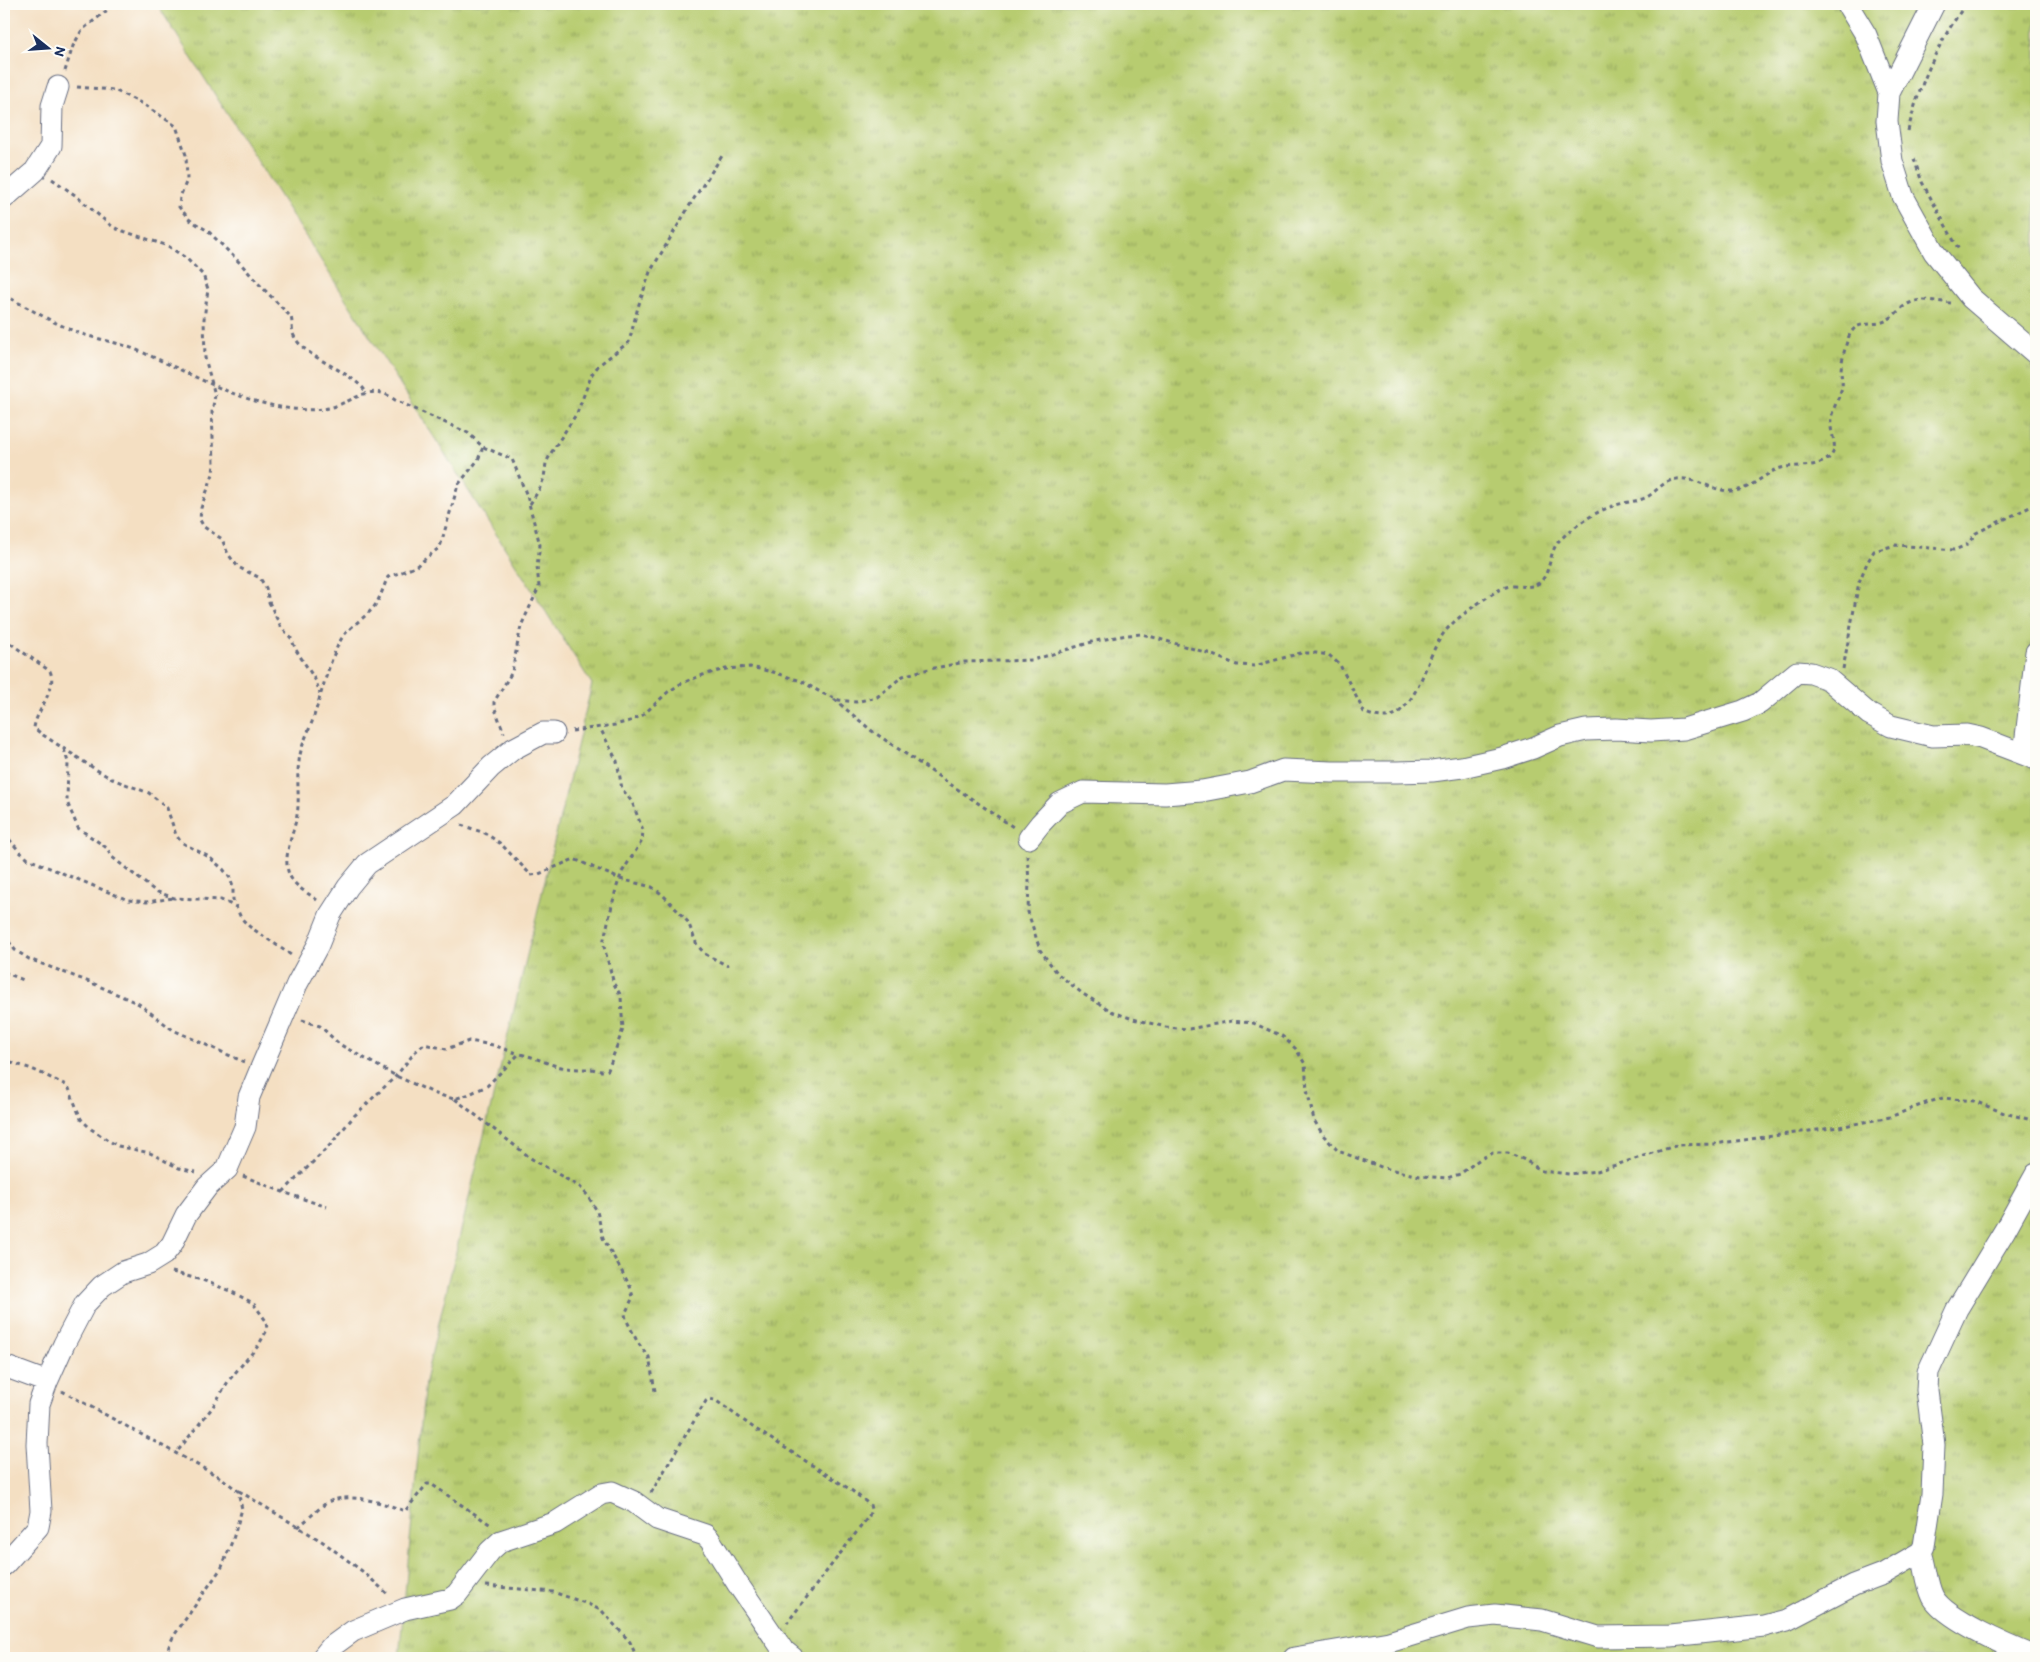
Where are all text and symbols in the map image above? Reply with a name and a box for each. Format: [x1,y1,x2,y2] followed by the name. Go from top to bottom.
[22,22,72,72] north arrow
[50,45,69,59] text: N

